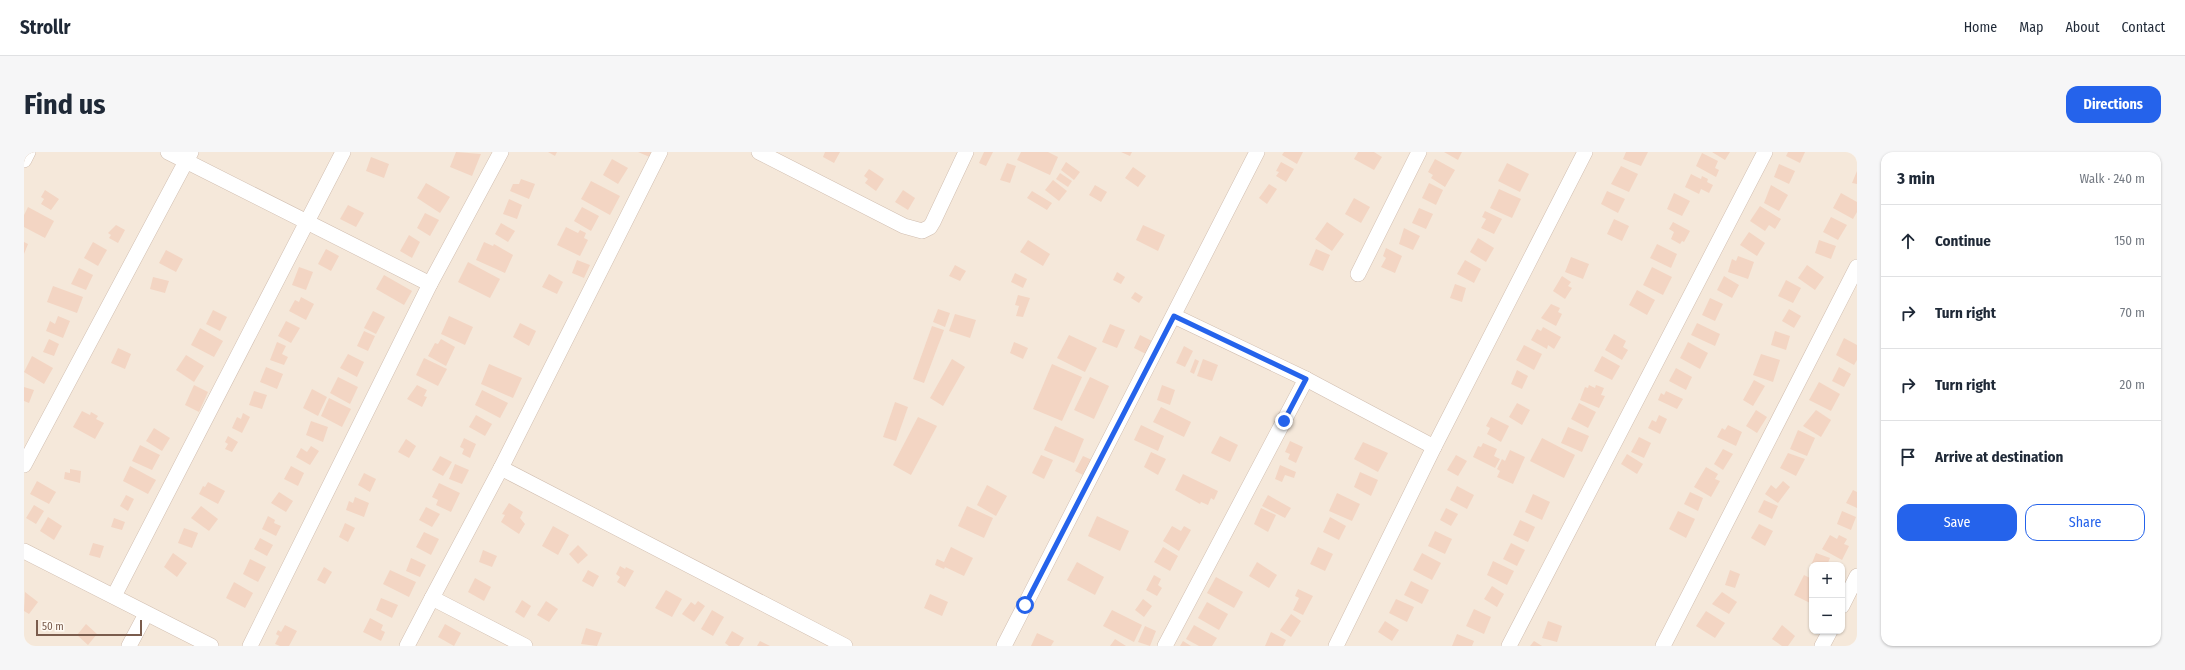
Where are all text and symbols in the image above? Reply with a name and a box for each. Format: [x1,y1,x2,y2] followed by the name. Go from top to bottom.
[20,16,70,39] text: Strollr
[1964,19,1997,36] text: Home
[2019,19,2043,36] text: Map
[2065,19,2100,36] text: About
[2122,19,2165,36] text: Contact
[2066,86,2161,123] button: Directions
[24,88,106,121] text: Find us
[1897,168,1935,189] text: 3 min
[2079,171,2145,186] text: Walk · 240 m
[1897,230,1919,252] icon: ahead
[1935,232,1991,250] text: Continue
[2114,233,2145,248] text: 150 m
[1897,302,1919,324] icon: right
[1935,304,1996,322] text: Turn right
[2120,305,2145,320] text: 70 m
[1897,374,1919,396] icon: right
[1935,376,1996,394] text: Turn right
[2119,377,2145,392] text: 20 m
[1275,412,1293,430] route end
[1897,446,1919,468] icon: arrive
[1935,448,2063,466] text: Arrive at destination
[1897,504,2017,541] button: Save
[2025,504,2145,541] button: Share
[1809,562,1845,634] map controls
[1809,562,1845,598] button: +
[1016,596,1034,614] route start
[1809,598,1845,634] button: −
[36,618,142,637] scale bar
[42,620,64,633] text: 50 m

